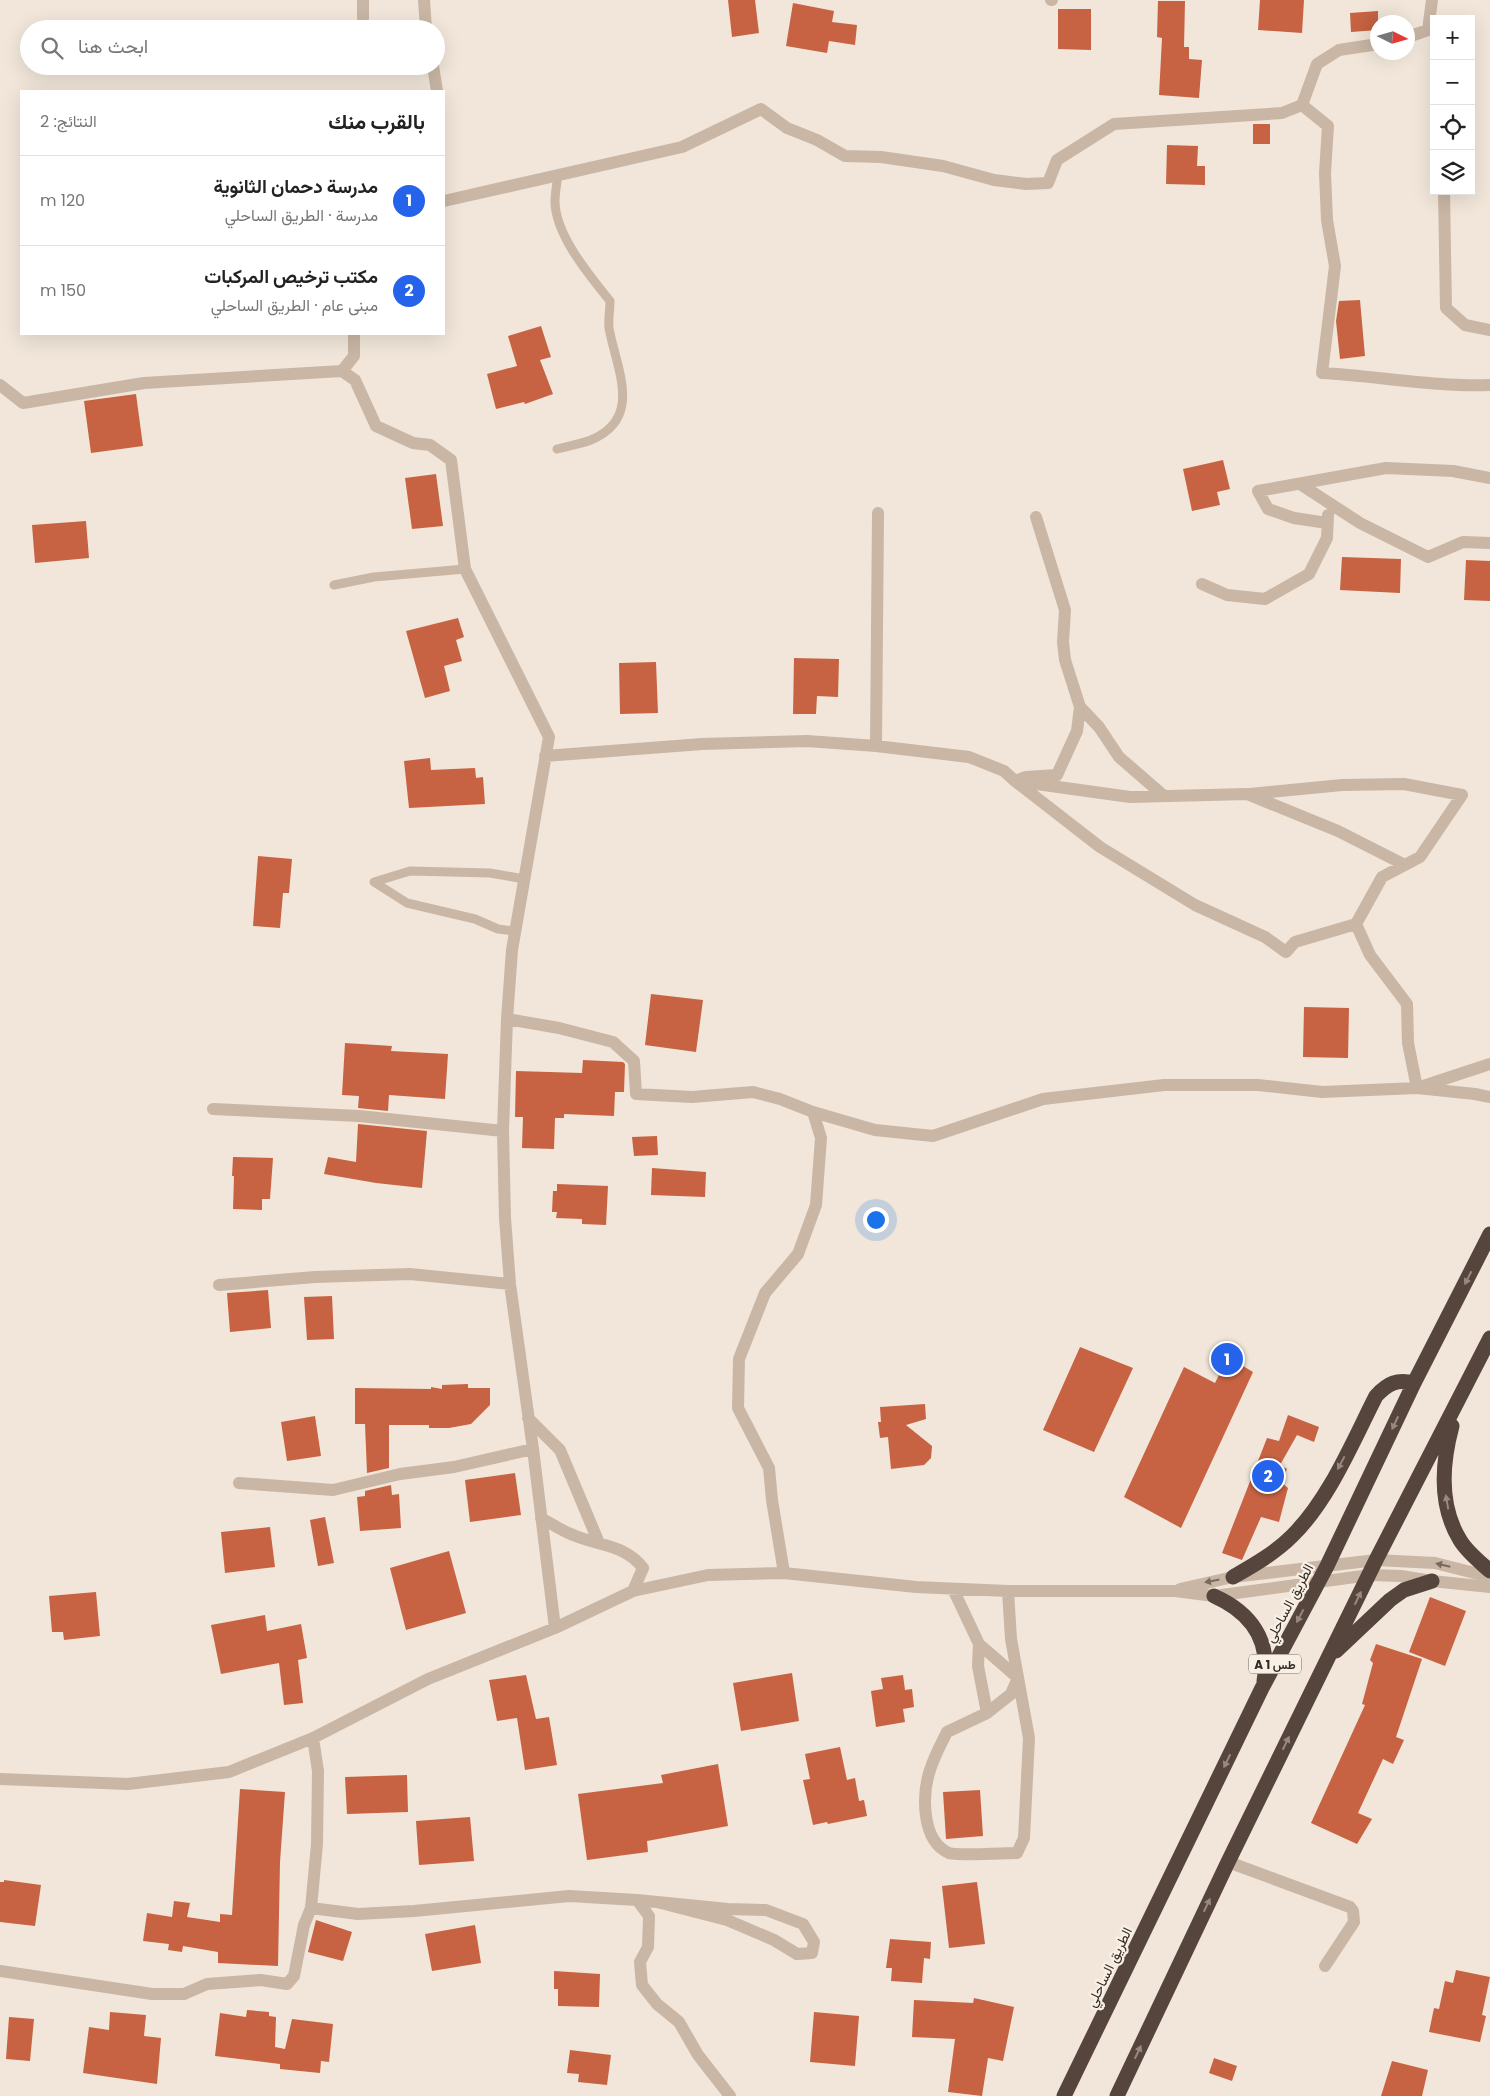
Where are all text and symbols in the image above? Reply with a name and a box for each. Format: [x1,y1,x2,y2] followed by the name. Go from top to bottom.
[1370,15,1415,60] north arrow
[1430,15,1475,195] map controls
[1430,15,1475,60] button: +
[20,20,445,75] search box
[78,33,148,60] text: ابحث هنا
[38,34,66,62] icon: search
[1430,60,1475,105] button: −
[1430,105,1475,150] button: locate
[328,107,425,136] text: بالقرب منك
[40,110,97,133] text: النتائج: 2
[1430,150,1475,195] button: layers
[213,173,378,200] text: مدرسة دحمان الثانوية
[40,189,85,212] text: 120 m
[406,189,412,212] text: 1
[225,204,378,227] text: مدرسة · الطريق الساحلي
[204,263,378,290] text: مكتب ترخيص المركبات
[40,279,86,302] text: 150 m
[404,279,414,302] text: 2
[211,294,378,317] text: مبنى عام · الطريق الساحلي
[863,1207,889,1233] your location
[1464,1271,1472,1285] one-way arrow
[1211,1340,1243,1378] pin: 1
[1391,1416,1399,1430] one-way arrow
[1337,1455,1345,1470] one-way arrow
[1252,1457,1284,1495] pin: 2
[1442,1494,1450,1510] one-way arrow
[1260,1560,1320,1647] street label: الطريق الساحلي
[1435,1561,1450,1569] one-way arrow
[1204,1577,1220,1585] one-way arrow
[1354,1590,1363,1605] one-way arrow
[1296,1609,1304,1623] one-way arrow
[1249,1655,1301,1674] road number: A 1 طس
[1282,1736,1290,1750] one-way arrow
[1223,1754,1231,1768] one-way arrow
[1204,1898,1212,1912] one-way arrow
[1081,1924,1139,2011] street label: الطريق الساحلي
[1134,2045,1142,2059] one-way arrow

